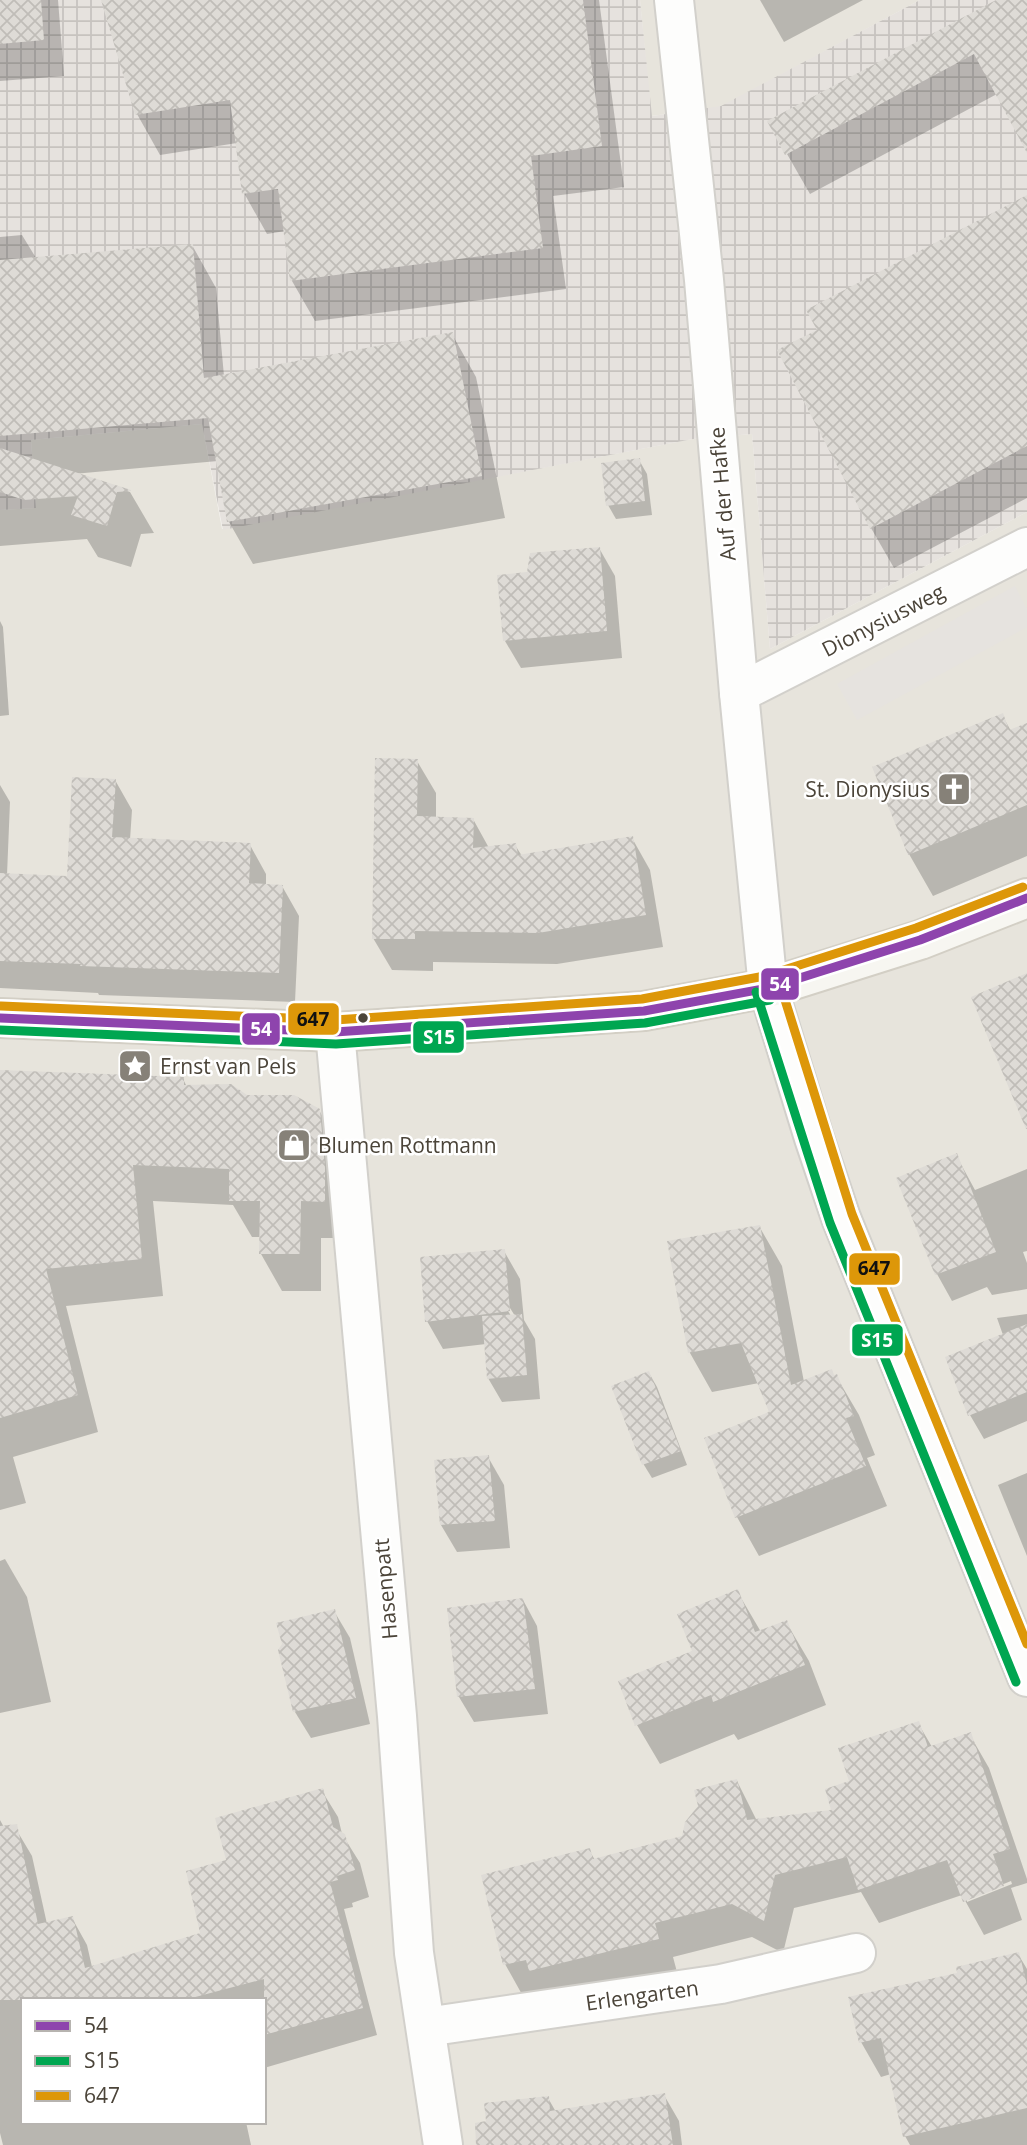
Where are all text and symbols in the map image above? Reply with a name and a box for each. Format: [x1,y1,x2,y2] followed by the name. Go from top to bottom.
[702,426,742,562] street label: Auf der Hafke
[817,577,949,663] street label: Dionysiusweg
[935,770,973,808] church icon: St. Dionysius
[805,775,930,803] place label: St. Dionysius
[760,967,800,1001] line badge: 54
[769,971,791,997] text: 54
[287,1002,340,1036] line badge: 647
[297,1006,329,1032] text: 647
[356,1011,370,1025] unlabelled marker
[241,1012,281,1046] line badge: 54
[250,1016,272,1042] text: 54
[412,1020,465,1054] line badge: S15
[423,1024,455,1050] text: S15
[116,1047,154,1085] place icon: Ernst van Pels
[160,1052,296,1080] place label: Ernst van Pels
[275,1126,313,1164] shop icon: Blumen Rottmann
[318,1131,497,1159] place label: Blumen Rottmann
[848,1252,901,1286] line badge: 647
[858,1255,890,1281] text: 647
[851,1323,904,1357] line badge: S15
[861,1327,893,1353] text: S15
[367,1537,403,1641] street label: Hasenpatt
[584,1973,700,2017] street label: Erlengarten
[21,1998,266,2124] legend
[84,2011,108,2039] text: 54
[84,2046,120,2074] text: S15
[84,2081,120,2109] text: 647

